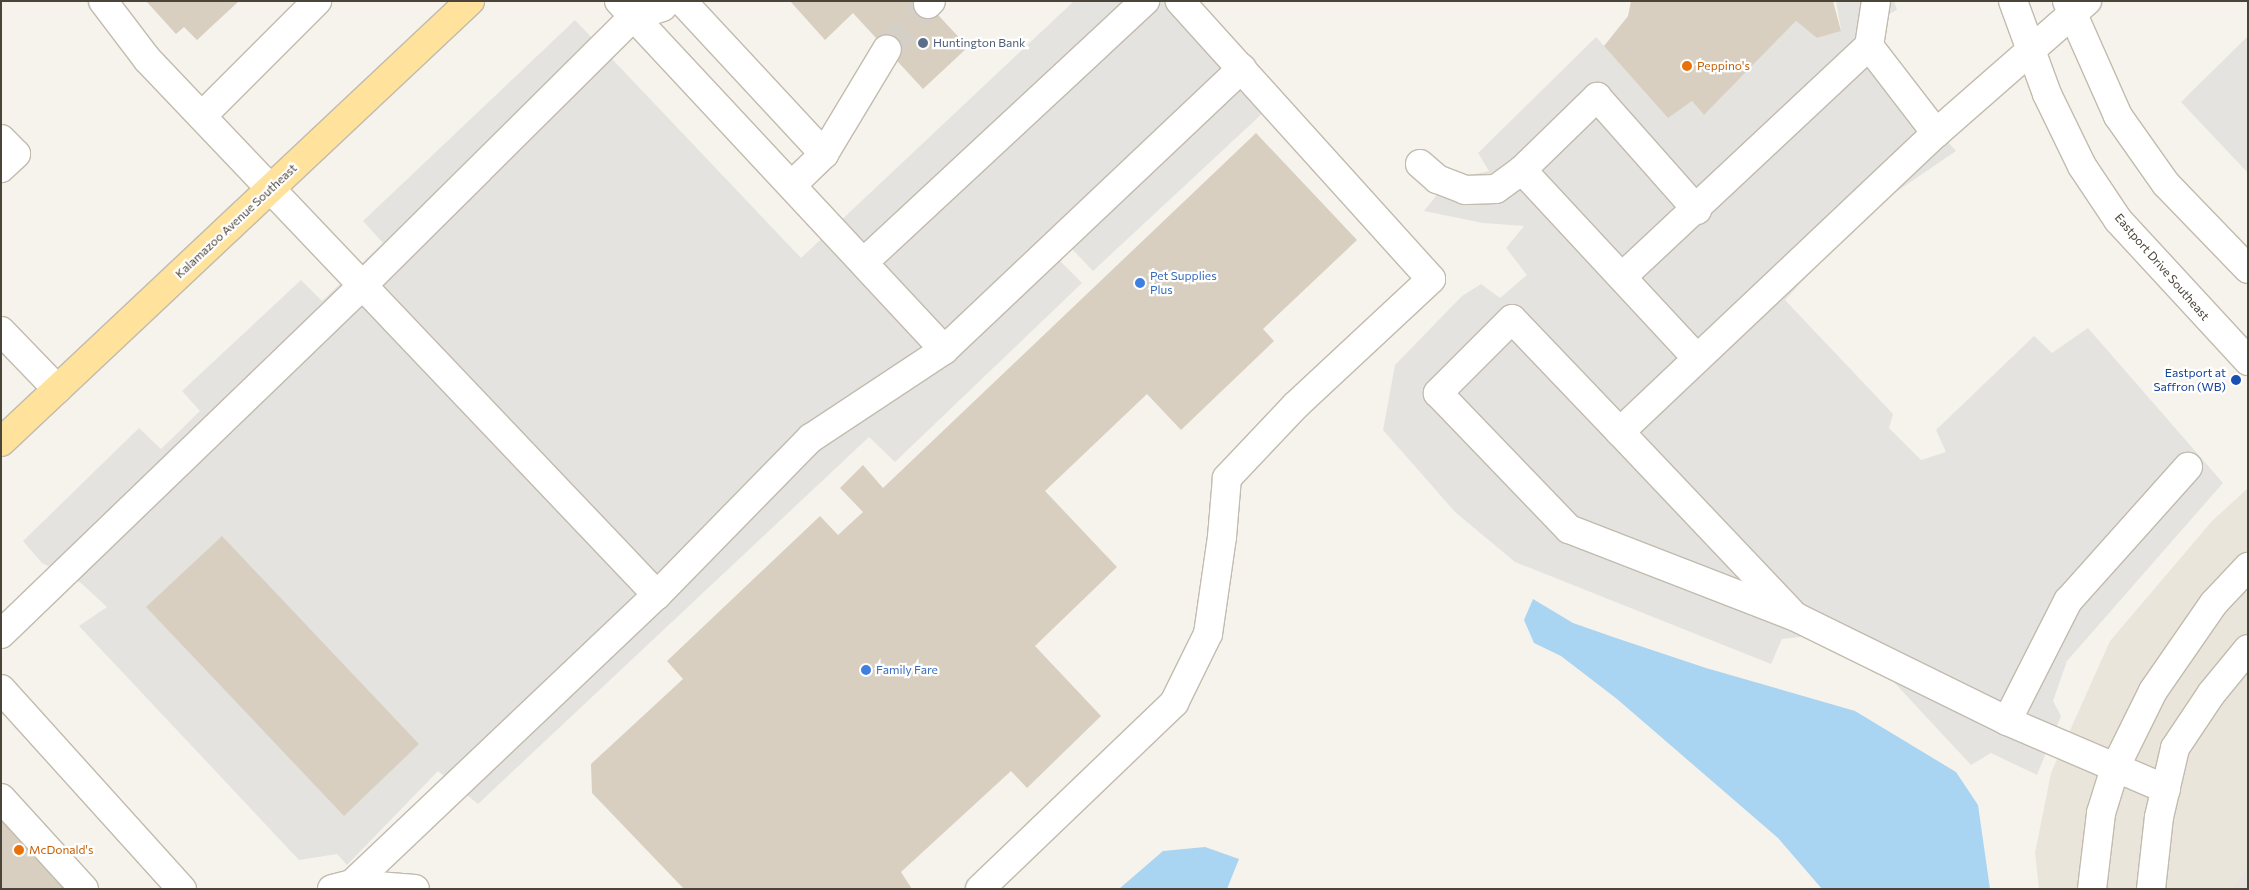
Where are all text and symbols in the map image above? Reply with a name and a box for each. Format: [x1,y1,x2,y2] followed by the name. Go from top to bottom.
[933,36,1026,50] place label: Huntington Bank
[917,37,929,49] marker: Huntington Bank
[1697,59,1750,73] place label: Peppino's
[1681,60,1693,72] marker: Peppino's
[172,161,300,281] street label: Kalamazoo Avenue Southeast
[2112,211,2212,323] street label: Eastport Drive Southeast
[1150,269,1217,297] place label: Pet Supplies Plus
[1134,277,1146,289] marker: Pet Supplies Plus
[2154,366,2226,394] place label: Eastport at Saffron (WB)
[2230,374,2242,386] marker: Eastport at Saffron (WB)
[876,663,938,677] place label: Family Fare
[860,664,872,676] marker: Family Fare
[29,843,93,857] place label: McDonald's
[13,844,25,856] marker: McDonald's

